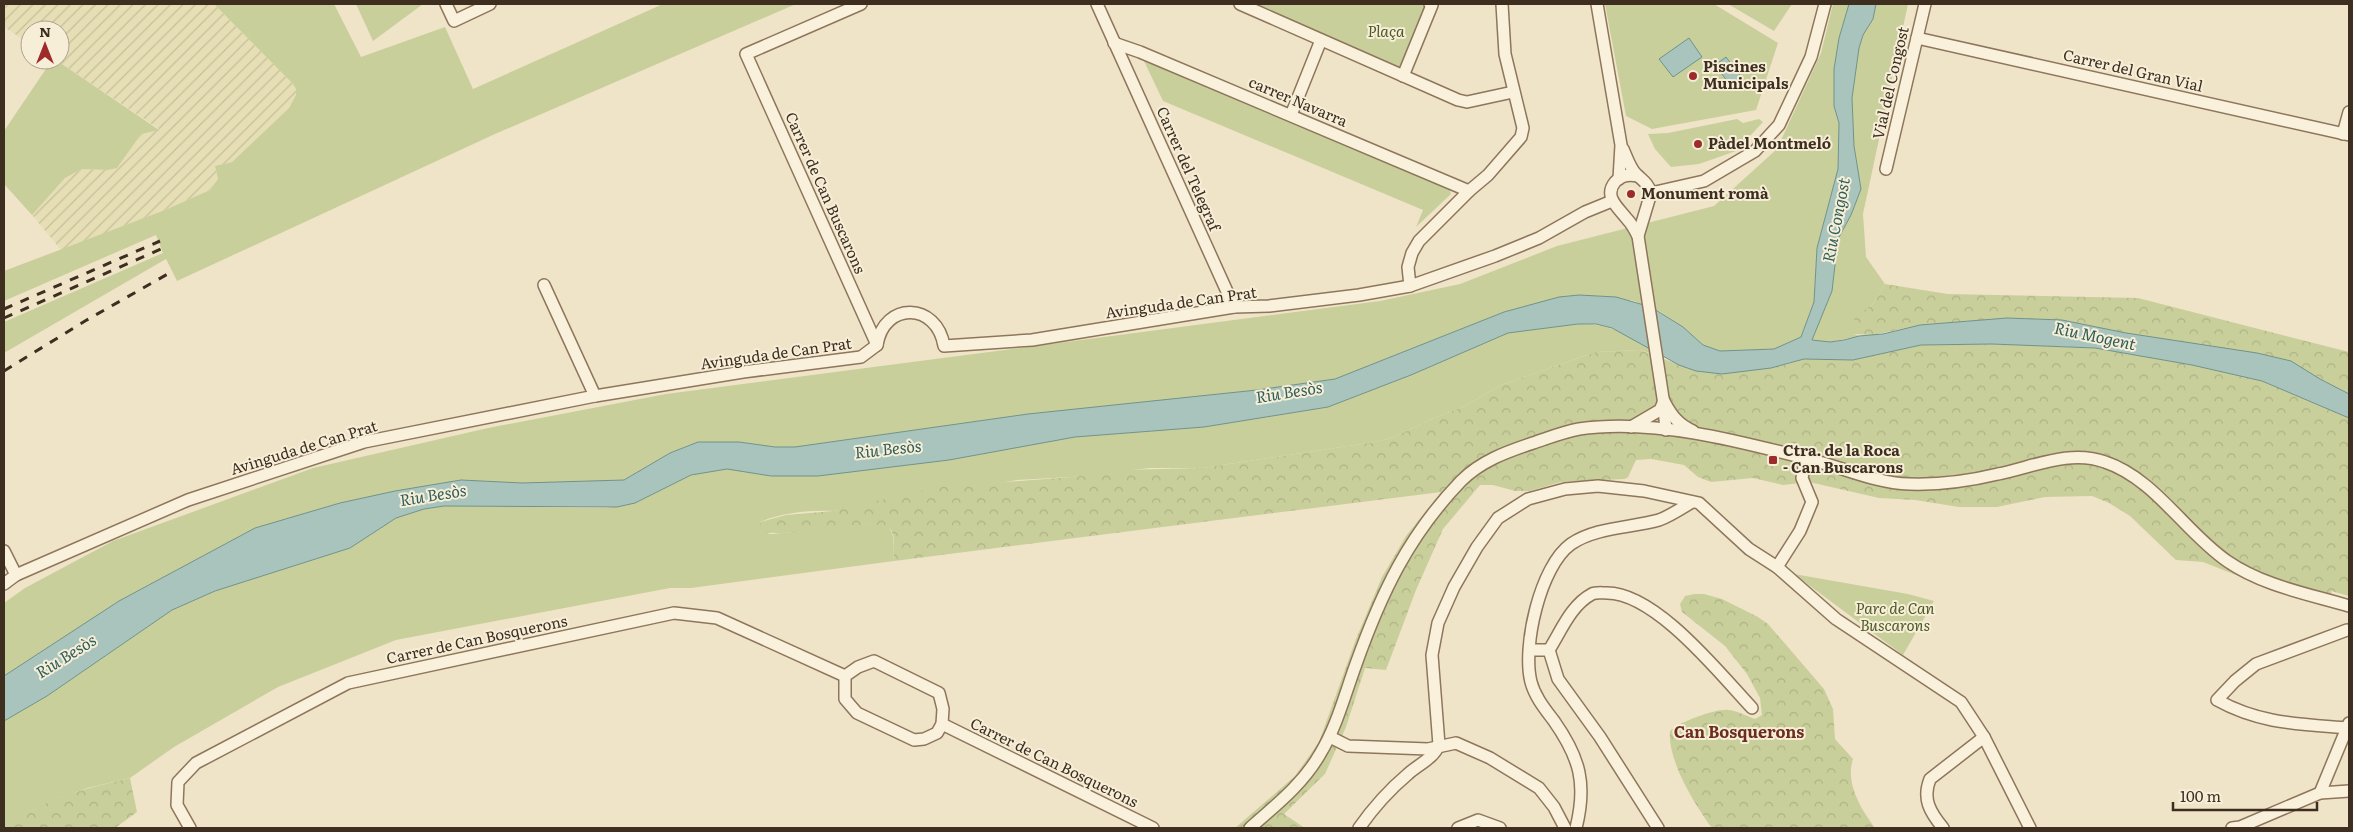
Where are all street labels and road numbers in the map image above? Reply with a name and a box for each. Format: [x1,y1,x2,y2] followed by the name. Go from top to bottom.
[1865,24,1914,141] street label: Vial del Congost
[2061,42,2206,97] street label: Carrer del Gran Vial
[1246,69,1352,132] street label: carrer Navarra
[1152,102,1228,235] street label: Carrer del Telegraf
[780,108,873,277] street label: Carrer de Can Buscarons
[1104,280,1258,324] street label: Avinguda de Can Prat
[699,331,853,375] street label: Avinguda de Can Prat
[227,413,380,480] street label: Avinguda de Can Prat
[384,608,569,669] street label: Carrer de Can Bosquerons
[967,711,1143,813] street label: Carrer de Can Bosquerons

